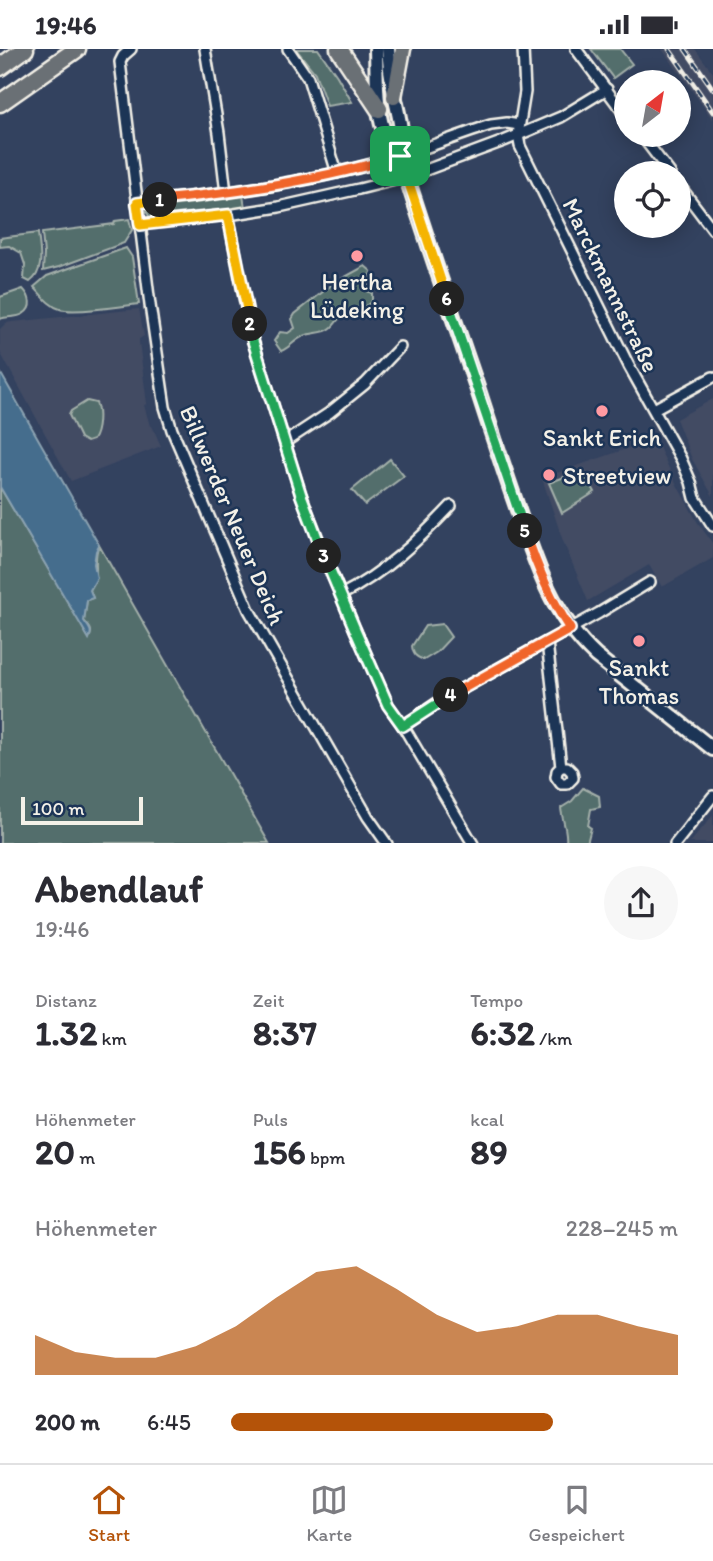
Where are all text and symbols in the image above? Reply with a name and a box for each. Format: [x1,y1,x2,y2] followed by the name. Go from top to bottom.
[35,9,96,41] text: 19:46
[614,70,691,147] north arrow
[614,70,691,238] map controls
[370,126,430,186] pin
[381,137,419,175] icon: arrive
[614,161,691,238] button: locate
[142,183,178,217] pin: 1
[155,188,164,211] text: 1
[556,193,666,377] street label: Marckmannstraße
[349,248,365,264] marker: Hertha Lüdeking
[310,267,405,324] place label: Hertha Lüdeking
[430,281,464,317] pin: 6
[441,287,452,310] text: 6
[232,307,268,341] pin: 2
[245,312,255,335] text: 2
[174,401,292,629] street label: Billwerder Neuer Deich
[594,403,610,419] marker: Sankt Erich
[543,423,662,452] place label: Sankt Erich
[563,461,671,490] place label: Streetview
[541,467,557,483] marker: Streetview
[508,513,542,549] pin: 5
[520,519,529,542] text: 5
[306,539,342,573] pin: 3
[318,544,329,567] text: 3
[631,633,647,649] marker: Sankt Thomas
[599,653,679,710] place label: Sankt Thomas
[434,677,468,713] pin: 4
[445,683,456,706] text: 4
[21,795,144,826] scale bar
[32,797,84,820] text: 100 m
[35,866,203,912] text: Abendlauf
[604,866,678,940] button: share
[35,915,89,943] text: 19:46
[35,989,97,1012] text: Distanz
[253,989,285,1012] text: Zeit
[470,989,523,1012] text: Tempo
[35,1012,97,1054] text: 1.32
[253,1012,317,1054] text: 8:37
[470,1012,535,1054] text: 6:32
[97,1027,127,1050] text: km
[535,1027,572,1050] text: /km
[35,1108,136,1131] text: Höhenmeter
[253,1108,288,1131] text: Puls
[470,1108,504,1131] text: kcal
[35,1131,75,1173] text: 20
[253,1131,306,1173] text: 156
[470,1131,508,1173] text: 89
[75,1146,95,1169] text: m
[306,1146,345,1169] text: bpm
[35,1214,157,1242] text: Höhenmeter
[566,1214,678,1242] text: 228–245 m
[35,1408,100,1436] text: 200 m
[147,1408,191,1436] text: 6:45
[88,1481,130,1546] tab: Start
[306,1481,352,1546] tab: Karte
[528,1481,625,1546] tab: Gespeichert

